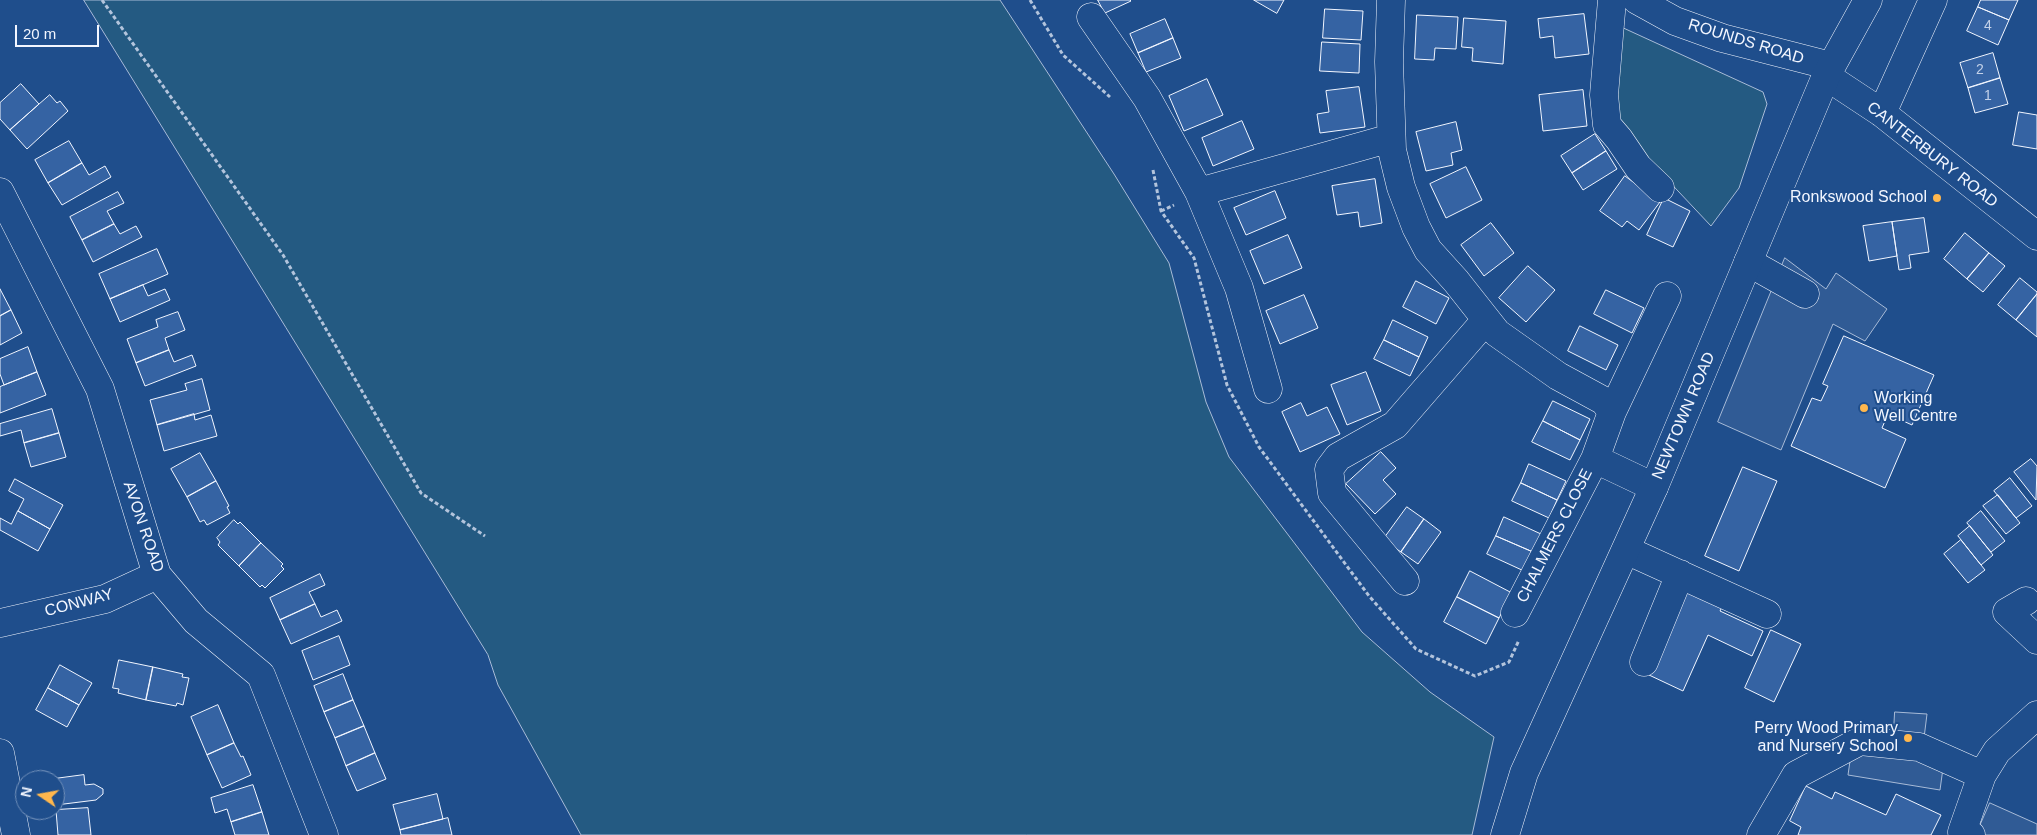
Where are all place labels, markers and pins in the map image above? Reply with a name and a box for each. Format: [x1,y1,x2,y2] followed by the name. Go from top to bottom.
[1790,188,1927,208] place label: Ronkswood School
[1931,192,1943,204] marker: Ronkswood School
[1874,389,1957,427] place label: Working Well Centre
[1858,402,1870,414] marker: Working Well Centre
[1754,719,1898,757] place label: Perry Wood Primary and Nursery School
[1902,732,1914,744] marker: Perry Wood Primary and Nursery School

